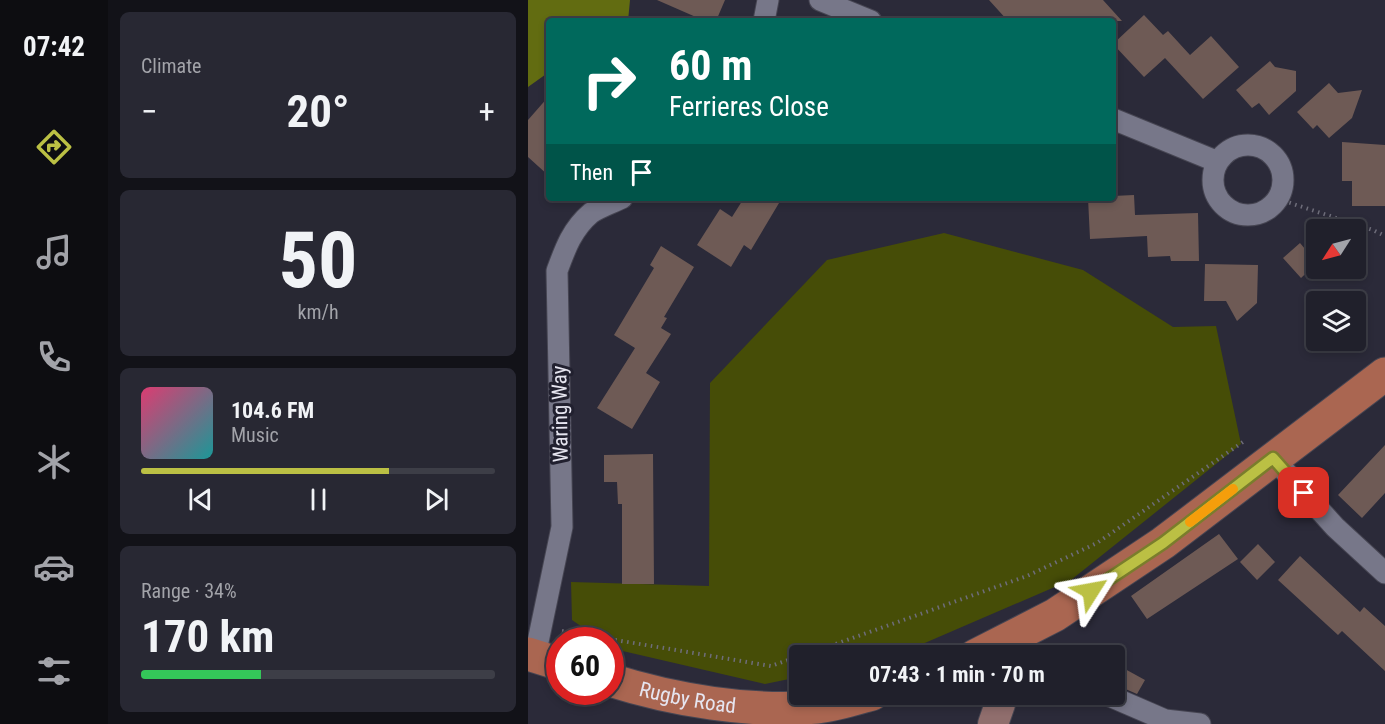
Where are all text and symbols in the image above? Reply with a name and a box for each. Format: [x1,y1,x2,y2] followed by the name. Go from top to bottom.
[23,31,85,63] text: 07:42
[669,41,752,90] text: 60 m
[570,42,648,120] icon: right
[141,54,201,78] text: Climate
[287,85,350,138] text: 20°
[669,91,829,123] text: Ferrieres Close
[141,92,158,131] text: −
[479,92,495,131] text: +
[33,126,75,168] icon: directions
[625,156,658,189] icon: arrive
[570,160,613,185] text: Then
[279,215,357,306] text: 50
[1306,219,1366,279] north arrow
[1306,219,1366,351] map controls
[33,231,75,273] icon: music
[1306,291,1366,351] button: layers
[297,300,339,324] text: km/h
[33,336,75,378] icon: phone
[547,365,573,462] street label: Waring Way
[231,398,314,423] text: 104.6 FM
[231,423,279,447] text: Music
[33,441,75,483] icon: climate
[1278,467,1329,518] pin
[1287,476,1320,509] icon: arrive
[184,483,217,516] icon: previous
[302,483,335,516] icon: pause
[420,483,453,516] icon: next
[33,546,75,588] icon: car
[1059,559,1123,623] position arrow
[141,579,237,603] text: Range · 34%
[141,610,274,663] text: 170 km
[546,627,624,705] speed limit sign: 60
[33,650,75,692] icon: filters
[869,662,1045,687] text: 07:43 · 1 min · 70 m
[637,677,737,718] street label: Rugby Road

